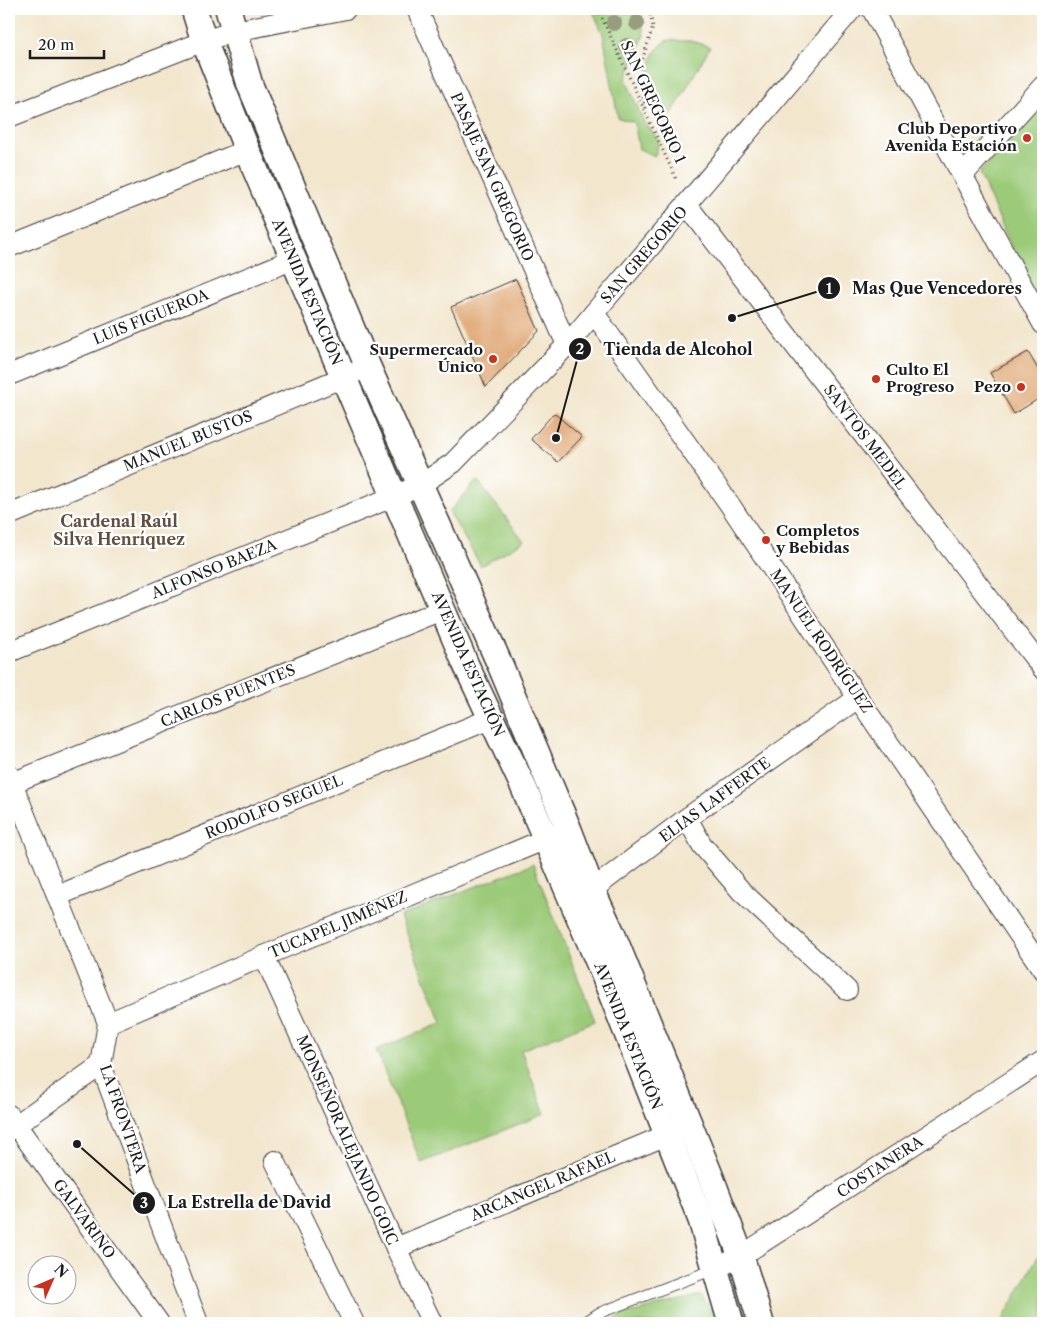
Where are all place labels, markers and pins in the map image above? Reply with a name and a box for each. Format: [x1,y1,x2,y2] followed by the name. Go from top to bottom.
[884,119,1018,155] place label: Club Deportivo Avenida Estación
[1021,132,1033,144] marker: Club Deportivo Avenida Estación
[817,273,1033,304] callout: Mas Que Vencedores
[568,334,763,365] callout: Tienda de Alcohol
[370,340,483,376] place label: Supermercado Único
[487,353,499,365] marker: Supermercado Único
[886,360,954,396] place label: Culto El Progreso
[870,373,882,385] marker: Culto El Progreso
[974,377,1011,396] place label: Pezo
[1015,381,1027,393] marker: Pezo
[775,521,859,557] place label: Completos y Bebidas
[760,534,772,546] marker: Completos y Bebidas
[131,1187,341,1218] callout: La Estrella de David

